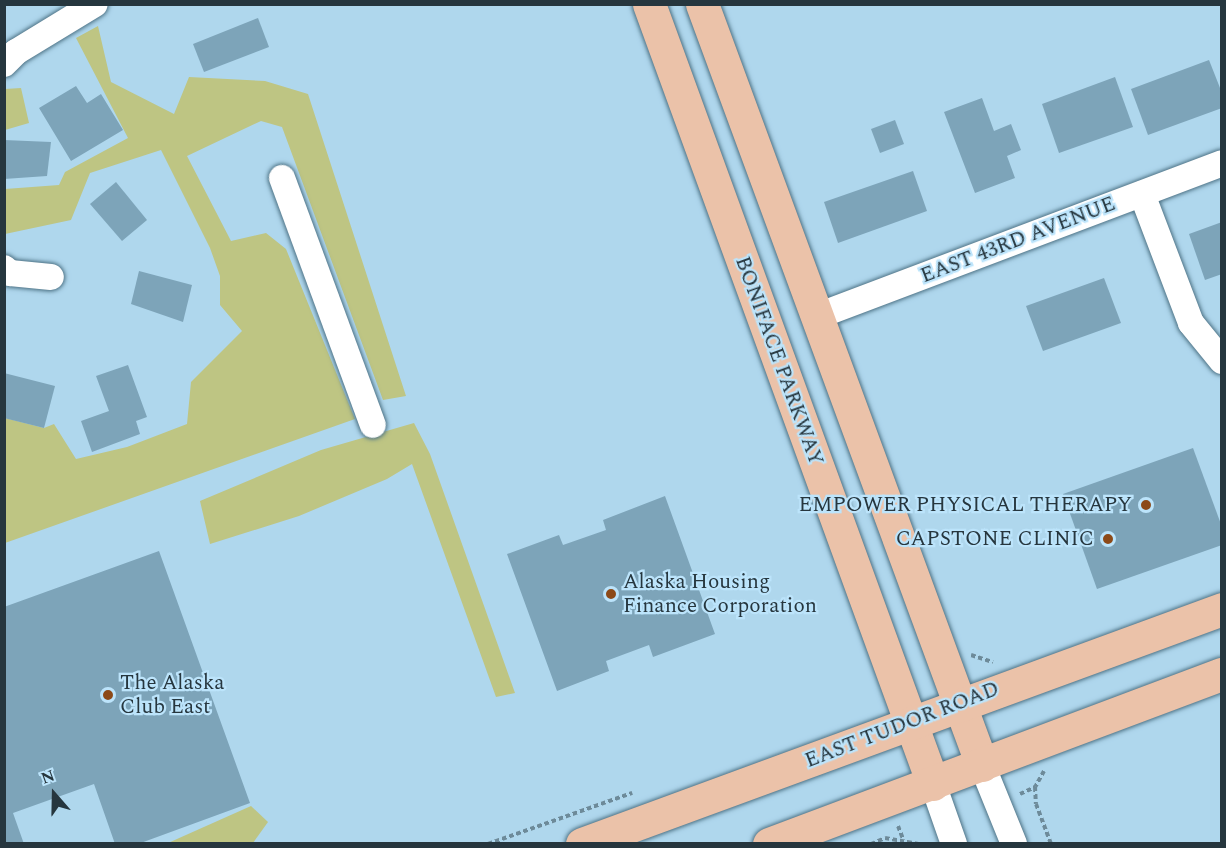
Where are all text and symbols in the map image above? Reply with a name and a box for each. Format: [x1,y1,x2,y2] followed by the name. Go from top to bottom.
[917,191,1119,289] street label: EAST 43RD AVENUE
[729,253,829,469] street label: BONIFACE PARKWAY
[799,492,1132,518] place label: EMPOWER PHYSICAL THERAPY
[1137,496,1155,514] marker: EMPOWER PHYSICAL THERAPY
[896,526,1094,552] place label: CAPSTONE CLINIC
[1099,530,1117,548] marker: CAPSTONE CLINIC
[623,569,817,619] place label: Alaska Housing Finance Corporation
[604,587,618,601] marker: Alaska Housing Finance Corporation
[120,670,225,720] place label: The Alaska Club East
[801,676,1003,774] street label: EAST TUDOR ROAD
[101,688,115,702] marker: The Alaska Club East
[24,764,84,824] north arrow
[38,764,58,791] text: N

